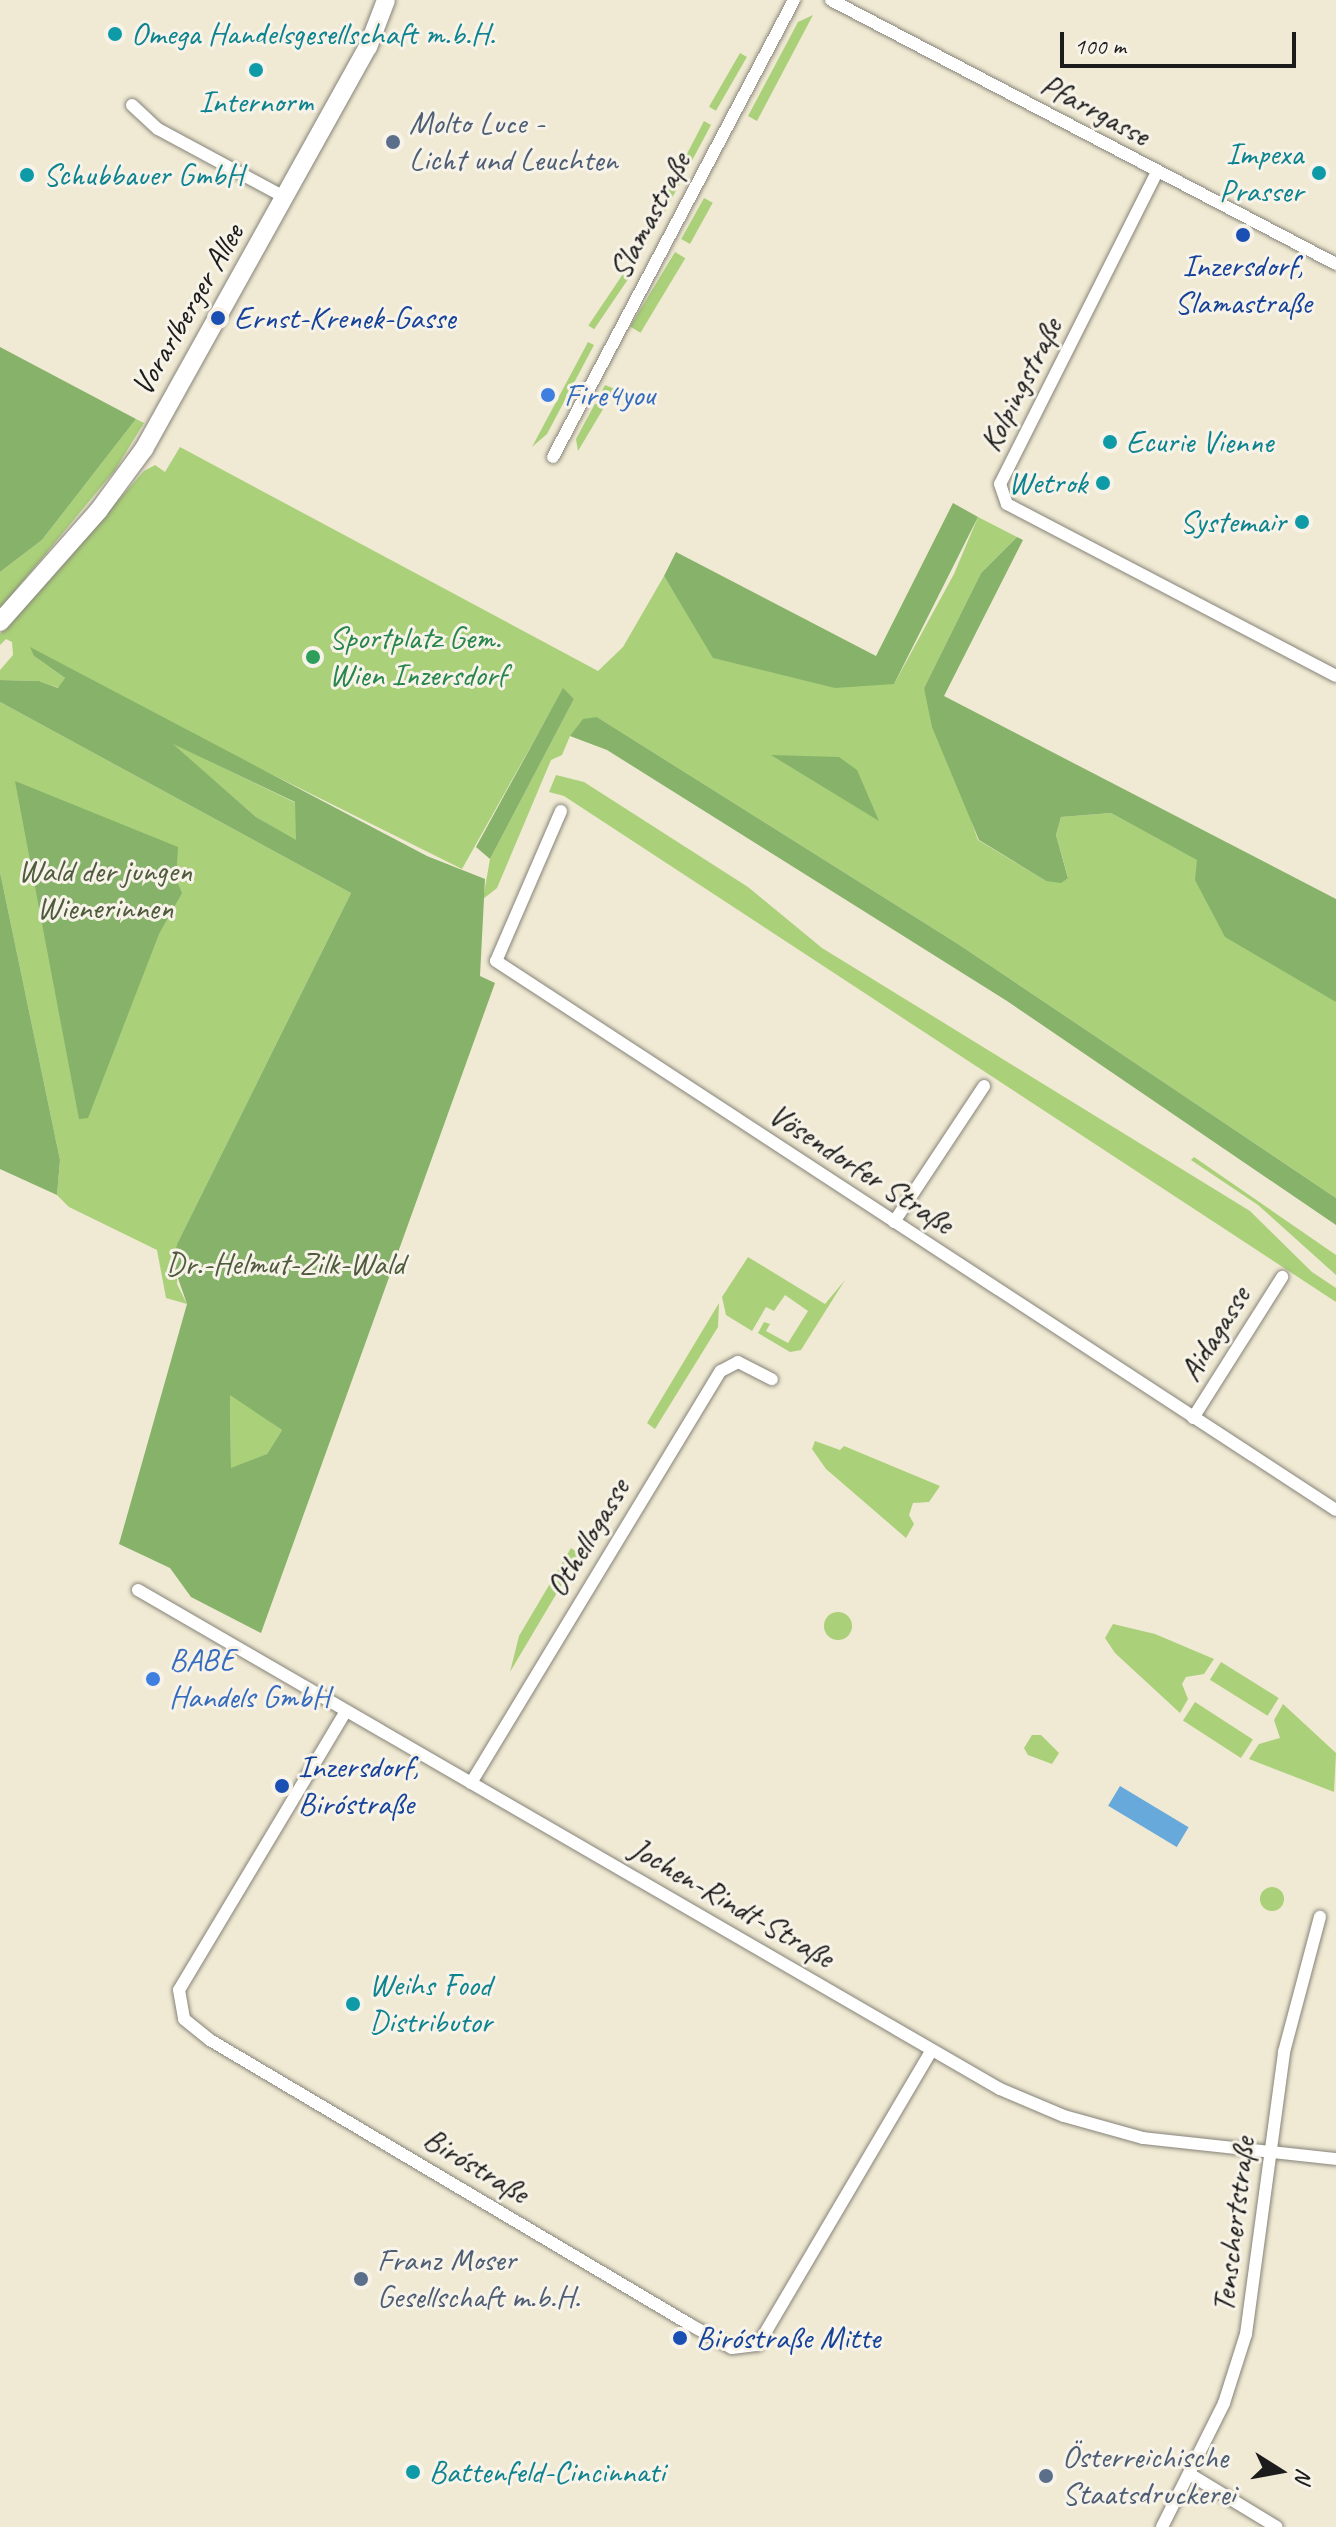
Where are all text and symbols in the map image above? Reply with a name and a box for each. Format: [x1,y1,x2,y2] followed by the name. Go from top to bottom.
[131,15,493,53] place label: Omega Handelsgesellschaft m.b.H.
[1064,16,1300,66] scale bar
[106,25,124,43] marker: Omega Handelsgesellschaft m.b.H.
[1074,31,1126,61] text: 100 m
[247,61,265,79] marker: Internorm
[1034,65,1156,155] street label: Pfarrgasse
[199,83,313,121] place label: Internorm
[409,105,617,180] place label: Molto Luce - Licht und Leuchten
[384,133,402,151] marker: Molto Luce - Licht und Leuchten
[1219,136,1303,211] place label: Impexa Prasser
[601,146,699,286] street label: Slamastraße
[43,156,244,194] place label: Schubbauer GmbH
[1310,164,1328,182] marker: Impexa Prasser
[18,166,36,184] marker: Schubbauer GmbH
[123,217,253,403] street label: Vorarlberger Allee
[1234,226,1252,244] marker: Inzersdorf, Slamastraße
[1174,248,1312,323] place label: Inzersdorf, Slamastraße
[234,299,455,337] place label: Ernst-Krenek-Gasse
[209,309,227,327] marker: Ernst-Krenek-Gasse
[971,312,1071,458] street label: Kolpingstraße
[564,376,655,414] place label: Fire4you
[539,386,557,404] marker: Fire4you
[1126,423,1273,461] place label: Ecurie Vienne
[1101,433,1119,451] marker: Ecurie Vienne
[1008,464,1087,502] place label: Wetrok
[1094,474,1112,492] marker: Wetrok
[1180,503,1286,541] place label: Systemair
[1293,513,1311,531] marker: Systemair
[329,620,506,695] place label: Sportplatz Gem. Wien Inzersdorf
[304,648,322,666] marker: Sportplatz Gem. Wien Inzersdorf
[18,853,192,928] park label: Wald der jungen Wienerinnen
[761,1095,961,1243] street label: Vösendorfer Straße
[166,1245,404,1283] park label: Dr.-Helmut-Zilk-Wald
[1171,1280,1259,1388] street label: Aidagasse
[538,1472,638,1604] street label: Othellogasse
[169,1642,328,1717] place label: BABE Handels GmbH
[144,1670,162,1688] marker: BABE Handels GmbH
[298,1749,419,1824] place label: Inzersdorf, Biróstraße
[273,1777,291,1795] marker: Inzersdorf, Biróstraße
[623,1829,841,1977] street label: Jochen-Rindt-Straße
[369,1967,492,2042] place label: Weihs Food Distributor
[344,1995,362,2013] marker: Weihs Food Distributor
[416,2120,536,2212] street label: Biróstraße
[1204,2135,1264,2315] street label: Tenschertstraße
[377,2242,580,2317] place label: Franz Moser Gesellschaft m.b.H.
[352,2270,370,2288] marker: Franz Moser Gesellschaft m.b.H.
[696,2319,881,2357] place label: Biróstraße Mitte
[671,2329,689,2347] marker: Biróstraße Mitte
[1240,2431,1320,2511] north arrow
[1062,2439,1235,2514] place label: Österreichische Staatsdruckerei
[429,2453,665,2491] place label: Battenfeld-Cincinnati
[404,2463,422,2481] marker: Battenfeld-Cincinnati
[1289,2466,1319,2485] text: N
[1037,2467,1055,2485] marker: Österreichische Staatsdruckerei

